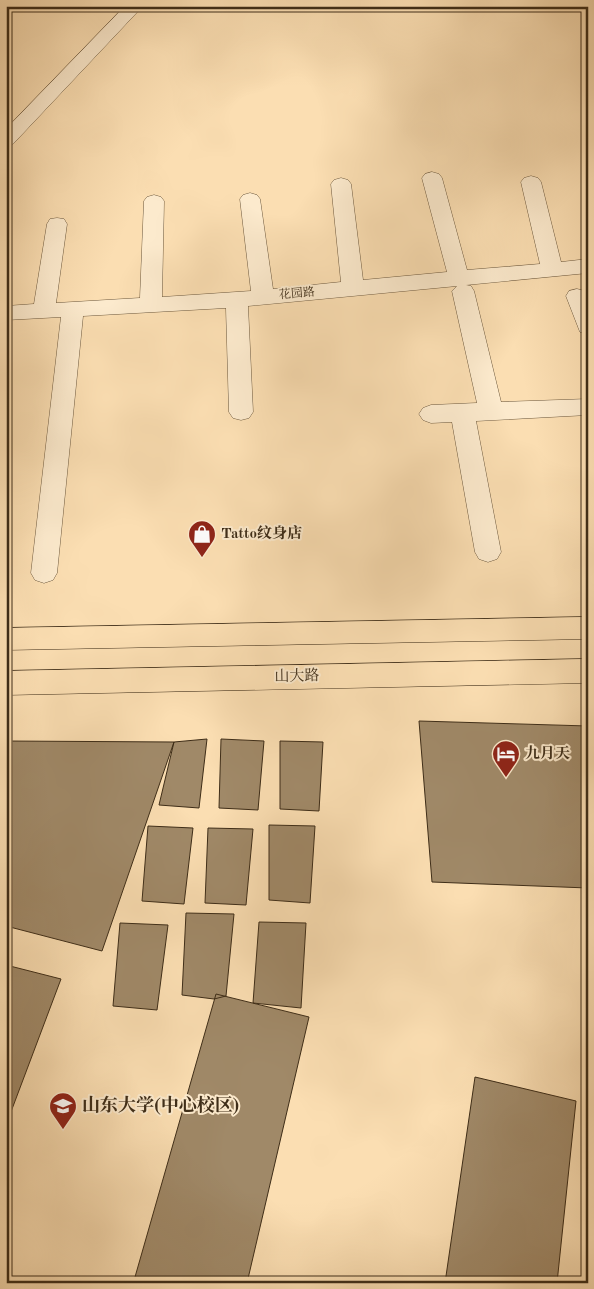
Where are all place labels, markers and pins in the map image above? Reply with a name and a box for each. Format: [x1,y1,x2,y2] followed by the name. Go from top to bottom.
[187,519,217,558] shop icon: Tatto纹身店
[221,524,302,542] place label: Tatto纹身店
[491,739,521,778] hotel icon: 九月天
[525,745,570,762] place label: 九月天
[48,1091,78,1130] school or university icon: 山东大学(中心校区)
[82,1095,239,1115] place label: 山东大学(中心校区)

